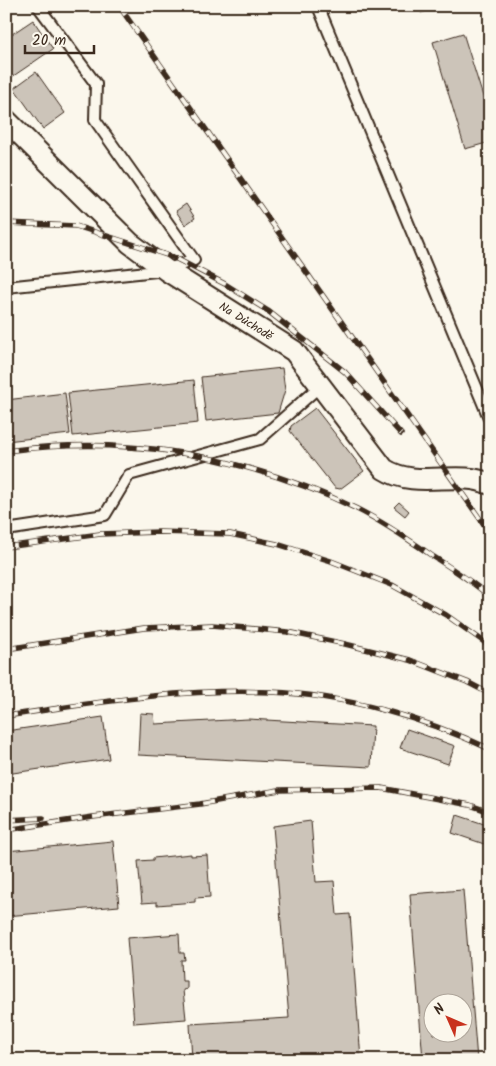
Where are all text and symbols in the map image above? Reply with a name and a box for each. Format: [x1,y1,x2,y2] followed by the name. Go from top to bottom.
[25,22,94,54] scale bar
[32,29,66,53] text: 20 m
[215,297,277,346] street label: Na Důchodě
[424,994,474,1044] north arrow
[429,998,451,1020] text: N

